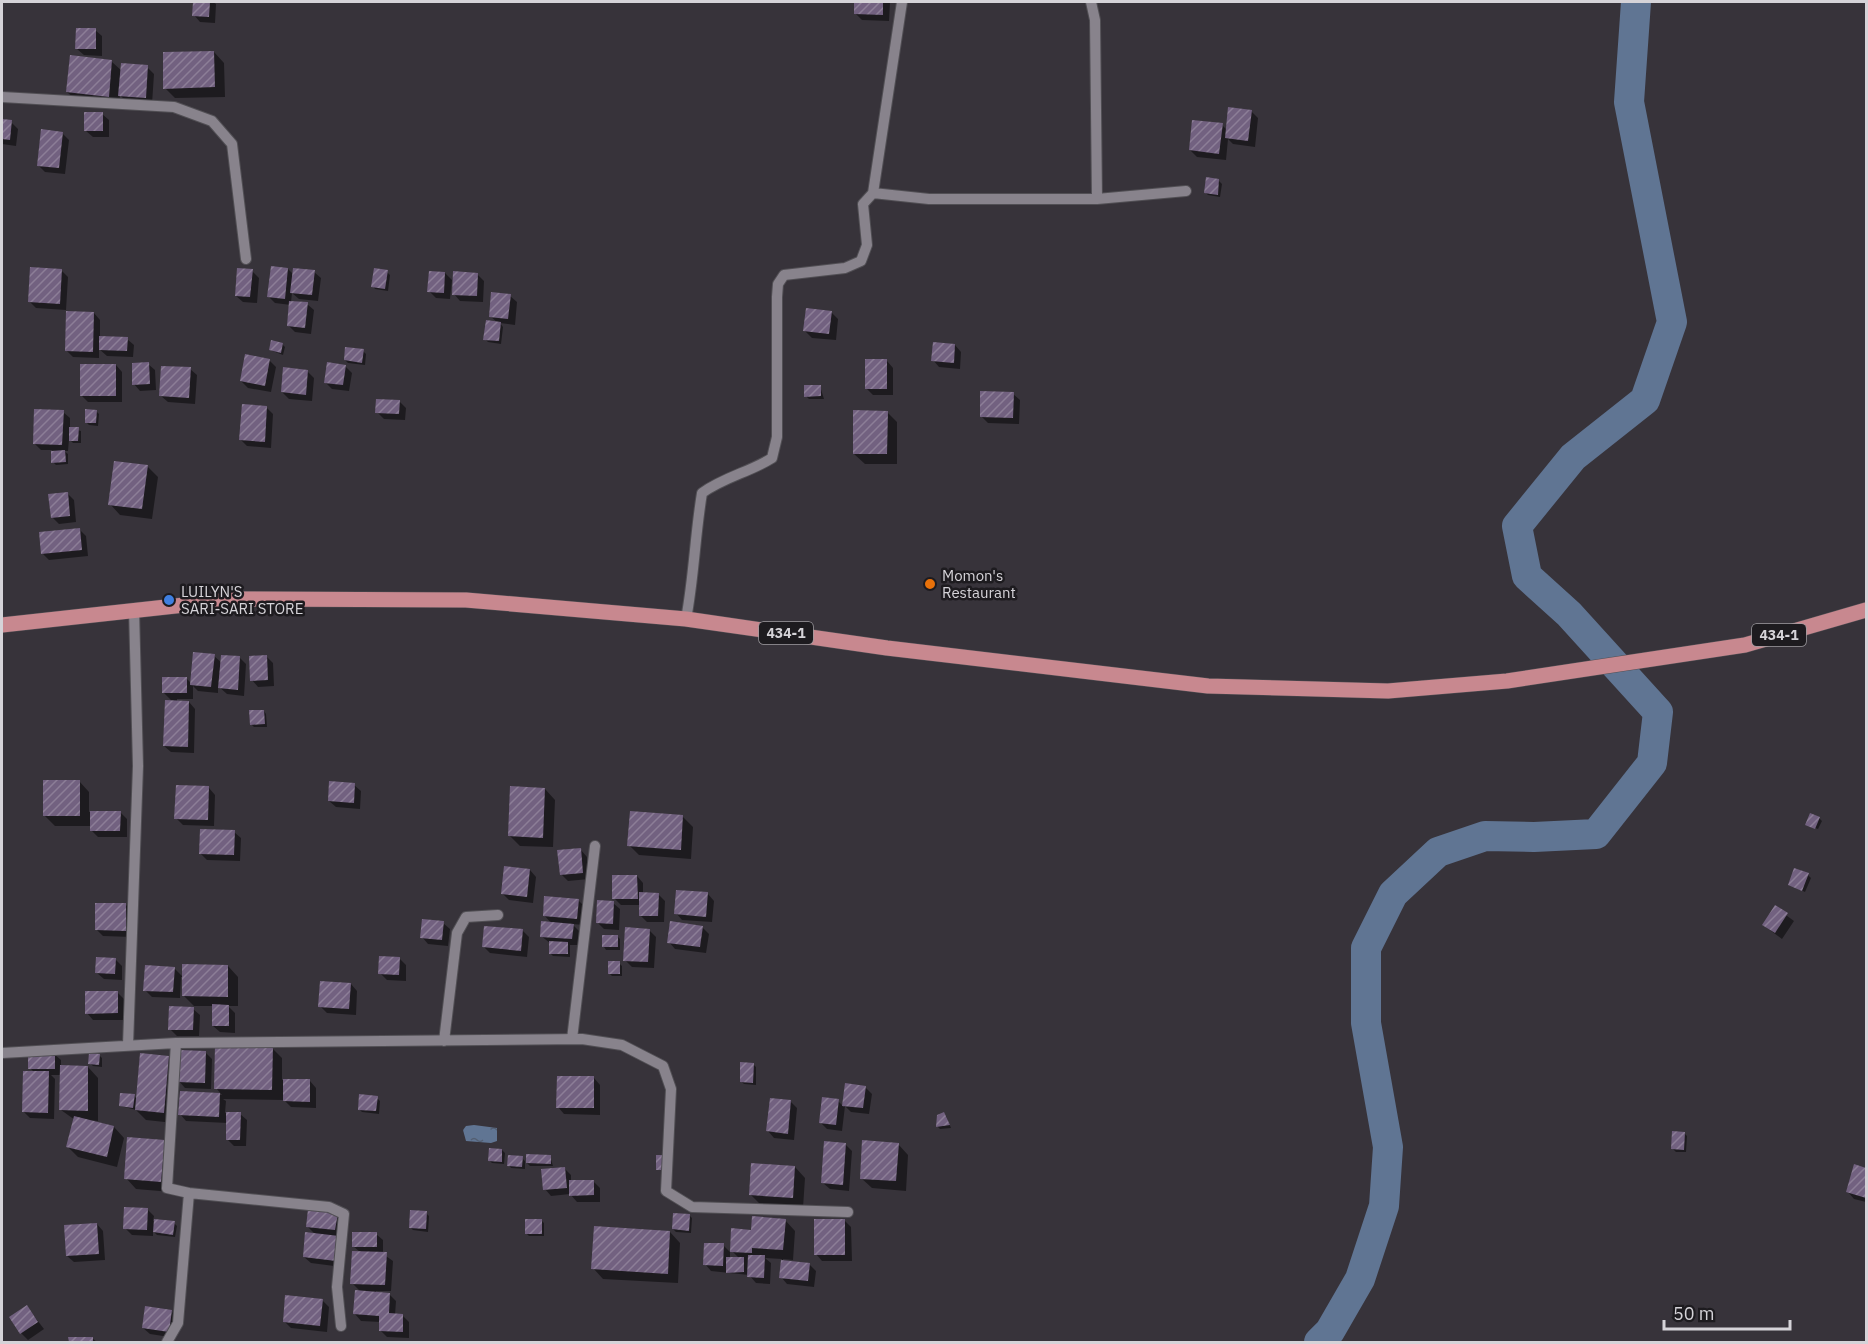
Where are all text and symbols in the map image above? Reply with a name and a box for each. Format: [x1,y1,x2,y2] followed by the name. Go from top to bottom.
[942,566,1016,602] place label: Momon's Restaurant
[923,577,937,591] marker: Momon's Restaurant
[181,582,303,618] place label: LUILYN'S SARI-SARI STORE
[162,593,176,607] marker: LUILYN'S SARI-SARI STORE
[759,622,813,644] road number: 434-1
[1752,624,1806,646] road number: 434-1
[1664,1293,1790,1331] scale bar
[1673,1302,1715,1325] text: 50 m

